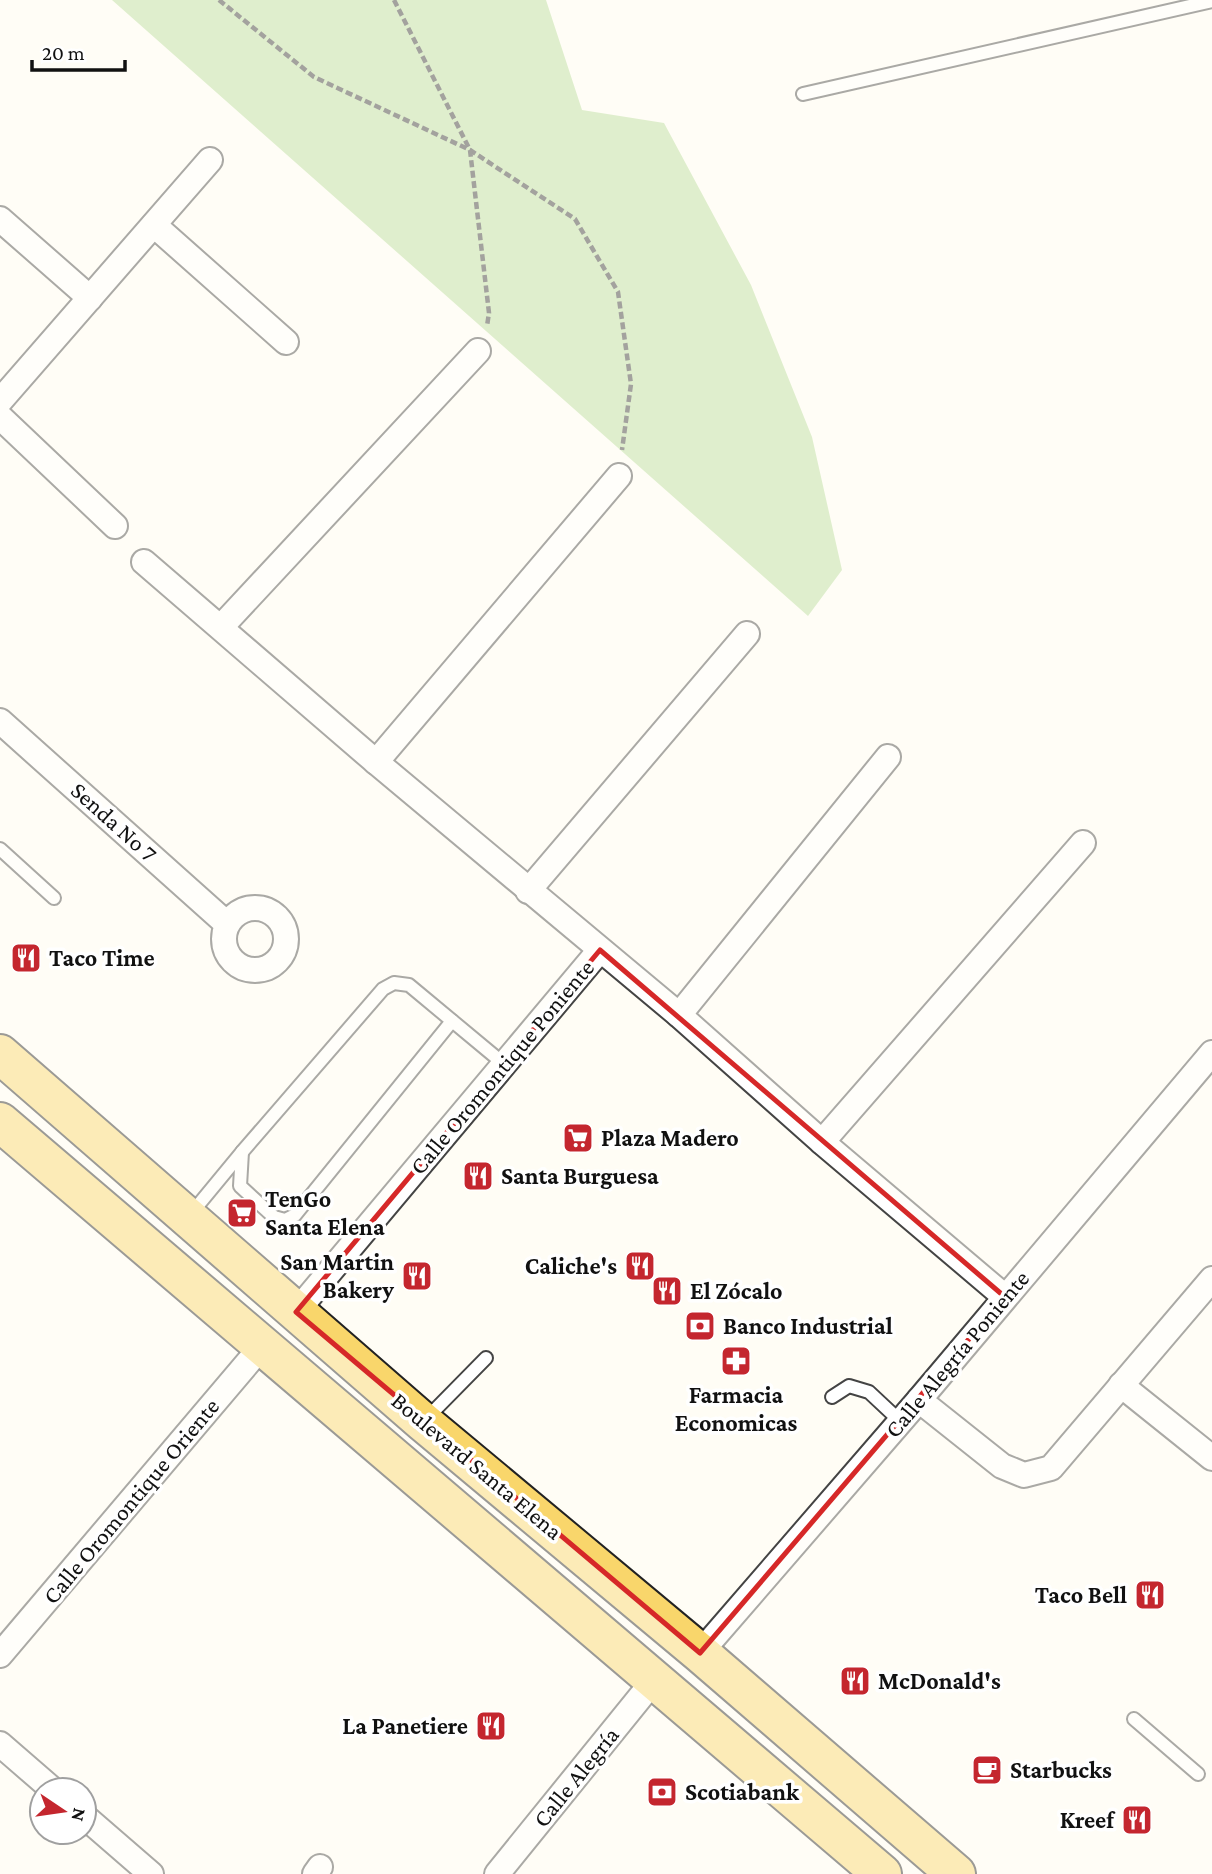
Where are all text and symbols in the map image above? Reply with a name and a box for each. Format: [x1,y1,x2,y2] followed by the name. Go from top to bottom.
[32,28,124,72] scale bar
[42,41,85,65] text: 20 m
[66,776,163,867] street label: Senda No 7
[9,941,43,975] restaurant icon: Taco Time
[49,944,155,971] place label: Taco Time
[404,954,599,1179] street label: Calle Oromontique Poniente
[561,1121,595,1155] supermarket icon: Plaza Madero
[601,1124,739,1151] place label: Plaza Madero
[461,1159,495,1193] restaurant icon: Santa Burguesa
[501,1162,659,1189] place label: Santa Burguesa
[265,1185,385,1240] place label: TenGo Santa Elena
[225,1196,259,1230] supermarket icon: TenGo Santa Elena
[280,1248,394,1303] place label: San Martin Bakery
[623,1249,657,1283] restaurant icon: Caliche's
[525,1252,617,1279] place label: Caliche's
[400,1259,434,1293] restaurant icon: San Martin Bakery
[879,1265,1034,1443] street label: Calle Alegría Poniente
[650,1274,684,1308] restaurant icon: El Zócalo
[690,1277,783,1304] place label: El Zócalo
[683,1309,717,1343] bank icon: Banco Industrial
[723,1312,893,1339] place label: Banco Industrial
[719,1344,753,1378] pharmacy icon: Farmacia Economicas
[675,1381,798,1436] place label: Farmacia Economicas
[387,1386,568,1545] street label: Boulevard Santa Elena
[37,1392,224,1609] street label: Calle Oromontique Oriente
[1133,1578,1167,1612] restaurant icon: Taco Bell
[1035,1581,1127,1608] place label: Taco Bell
[838,1664,872,1698] restaurant icon: McDonald's
[878,1667,1001,1694] place label: McDonald's
[474,1709,508,1743] restaurant icon: La Panetiere
[342,1712,468,1739] place label: La Panetiere
[527,1721,624,1832] street label: Calle Alegría
[970,1753,1004,1787] cafe icon: Starbucks
[1010,1756,1112,1783] place label: Starbucks
[645,1775,679,1809] bank icon: Scotiabank
[28,1776,98,1846] north arrow
[685,1778,800,1805] place label: Scotiabank
[1120,1803,1154,1837] restaurant icon: Kreef
[67,1806,91,1823] text: N
[1060,1806,1116,1833] place label: Kreef

